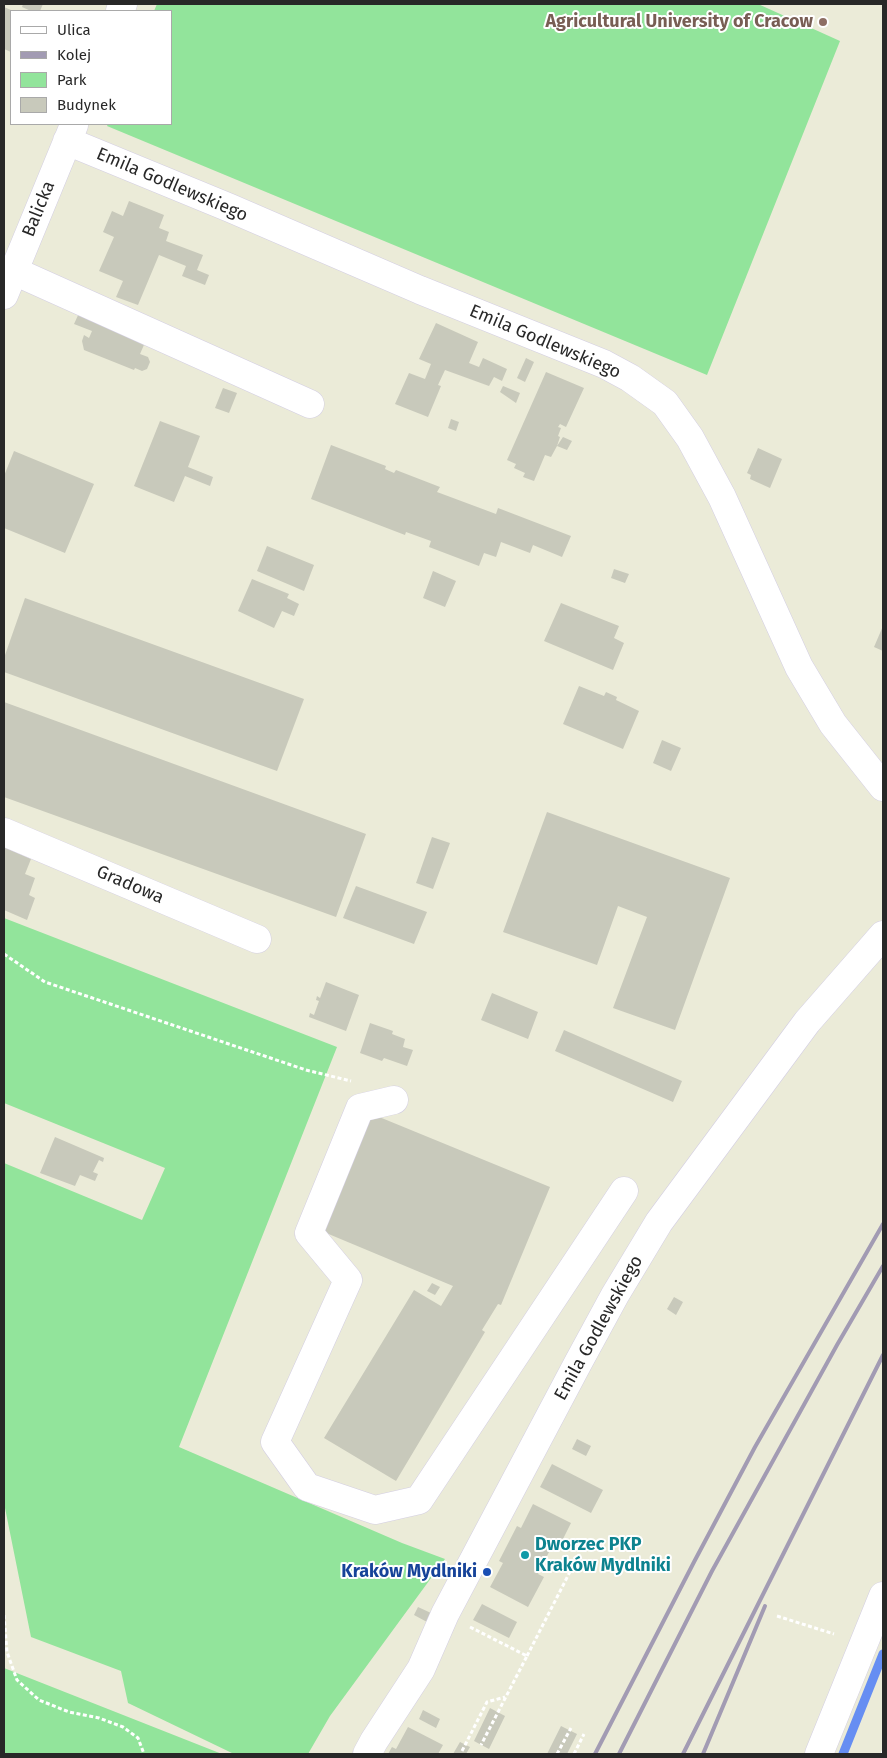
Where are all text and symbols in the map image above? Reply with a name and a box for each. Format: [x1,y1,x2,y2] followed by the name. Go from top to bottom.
[10,10,172,125] legend
[546,11,813,33] place label: Agricultural University of Cracow
[817,16,829,28] marker: Agricultural University of Cracow
[57,21,91,39] text: Ulica
[57,46,91,64] text: Kolej
[57,71,87,89] text: Park
[57,96,116,114] text: Budynek
[93,143,251,227] street label: Emila Godlewskiego
[18,178,60,240] street label: Balicka
[466,300,624,384] street label: Emila Godlewskiego
[93,861,167,909] street label: Gradowa
[550,1252,648,1404] street label: Emila Godlewskiego
[535,1534,671,1576] place label: Dworzec PKP Kraków Mydlniki
[519,1549,531,1561] marker: Dworzec PKP Kraków Mydlniki
[341,1561,477,1583] place label: Kraków Mydlniki
[481,1566,493,1578] marker: Kraków Mydlniki

